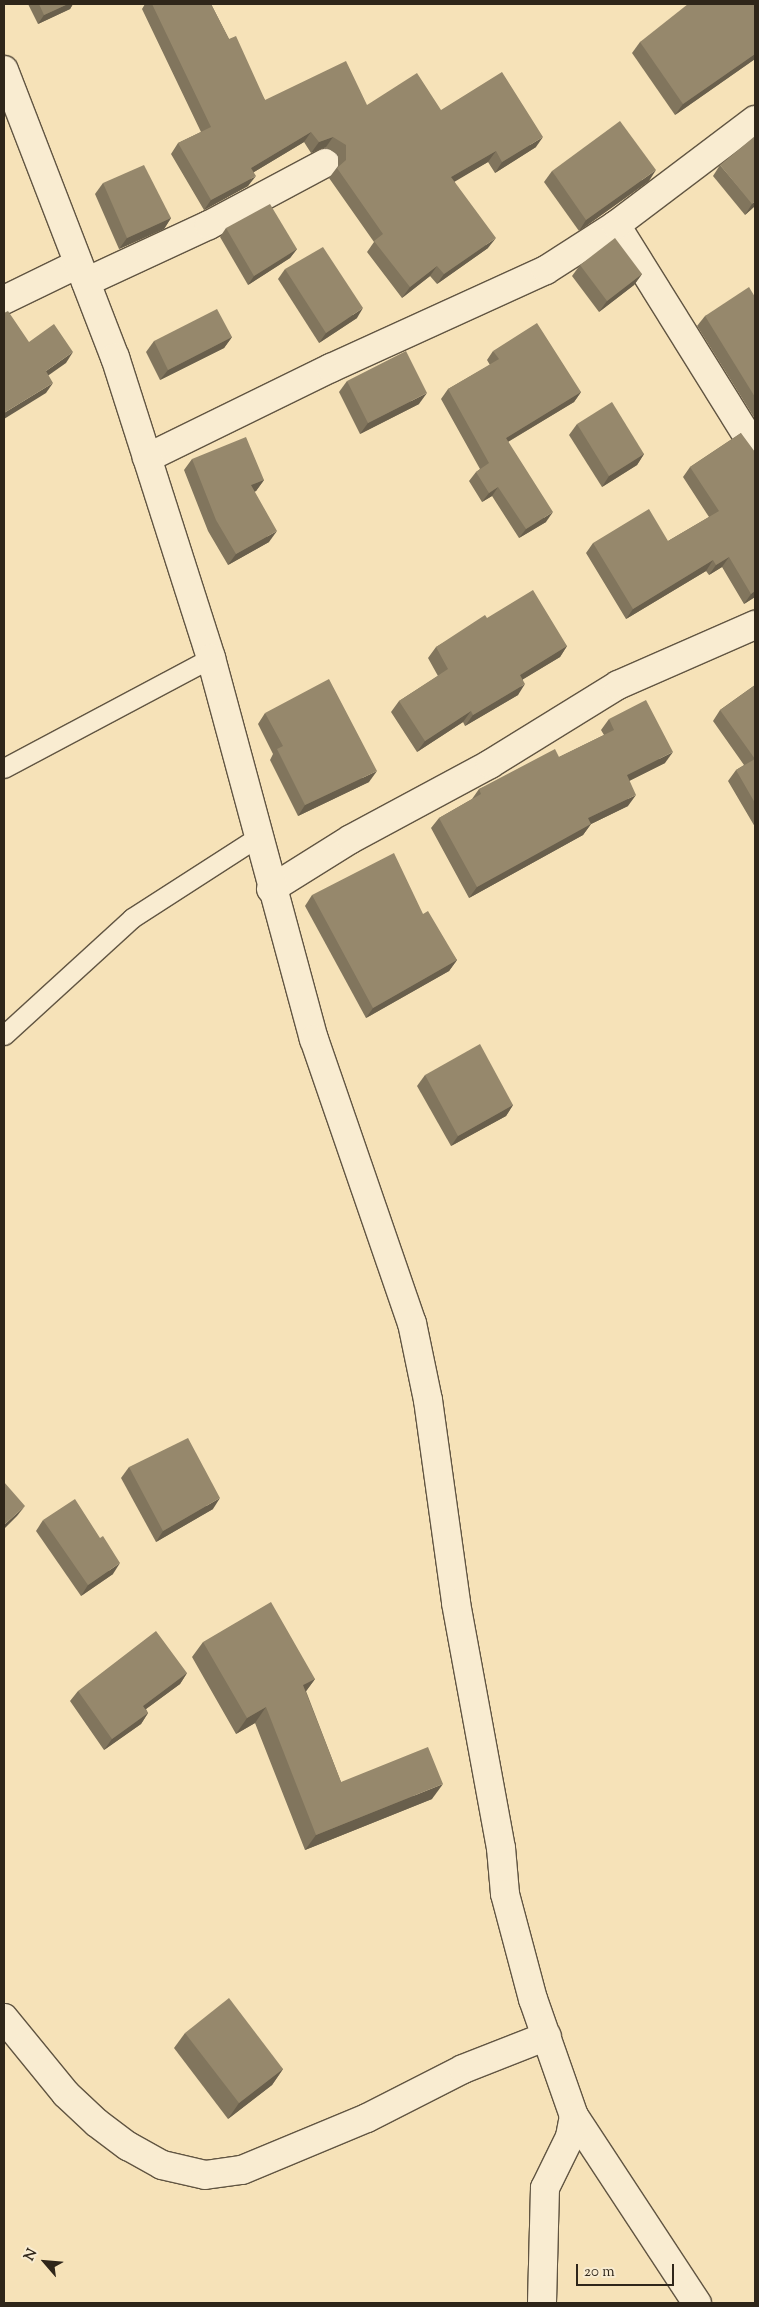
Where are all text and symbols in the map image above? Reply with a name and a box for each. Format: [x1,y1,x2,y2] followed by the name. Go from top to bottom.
[20,2237,70,2287] north arrow
[20,2246,43,2265] text: N
[579,2254,676,2286] scale bar
[584,2262,615,2283] text: 20 m

